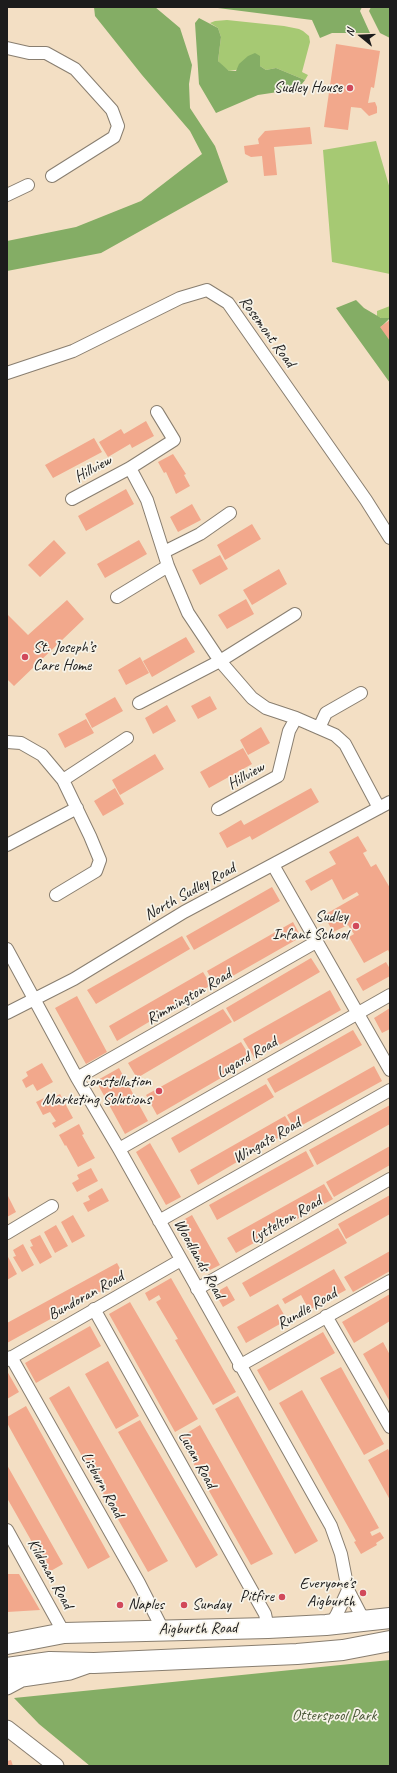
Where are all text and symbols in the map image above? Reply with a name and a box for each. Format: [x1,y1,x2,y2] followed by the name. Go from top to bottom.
[341,16,381,56] north arrow
[342,27,357,38] text: N
[274,78,342,98] place label: Sudley House
[345,83,355,93] marker: Sudley House
[235,293,299,371] street label: Rosemont Road
[71,451,115,487] street label: Hillview
[33,638,95,676] place label: St. Joseph’s Care Home
[20,652,30,662] marker: St. Joseph’s Care Home
[224,758,268,794] street label: Hillview
[141,859,239,925] street label: North Sudley Road
[272,907,348,945] place label: Sudley Infant School
[351,921,361,931] marker: Sudley Infant School
[143,965,235,1029] street label: Rimmington Road
[213,1033,281,1083] street label: Lugard Road
[42,1072,151,1110] place label: Constellation Marketing Solutions
[154,1086,164,1096] marker: Constellation Marketing Solutions
[230,1114,304,1168] street label: Wingate Road
[247,1192,325,1248] street label: Lyttelton Road
[169,1216,229,1302] street label: Woodlands Road
[45,1267,127,1325] street label: Bundoran Road
[274,1284,340,1334] street label: Rundle Road
[174,1428,220,1492] street label: Lucan Road
[76,1449,128,1521] street label: Lisburn Road
[23,1536,77,1612] street label: Kildonan Road
[300,1574,355,1612] place label: Everyone's Aigburth
[240,1587,274,1607] place label: Pitfire
[358,1588,368,1598] marker: Everyone's Aigburth
[277,1592,287,1602] marker: Pitfire
[128,1595,164,1615] place label: Naples
[192,1595,231,1615] place label: Sunday
[115,1600,125,1610] marker: Naples
[179,1600,189,1610] marker: Sunday
[159,1619,237,1639] street label: Aigburth Road
[292,1706,376,1726] park label: Otterspool Park

